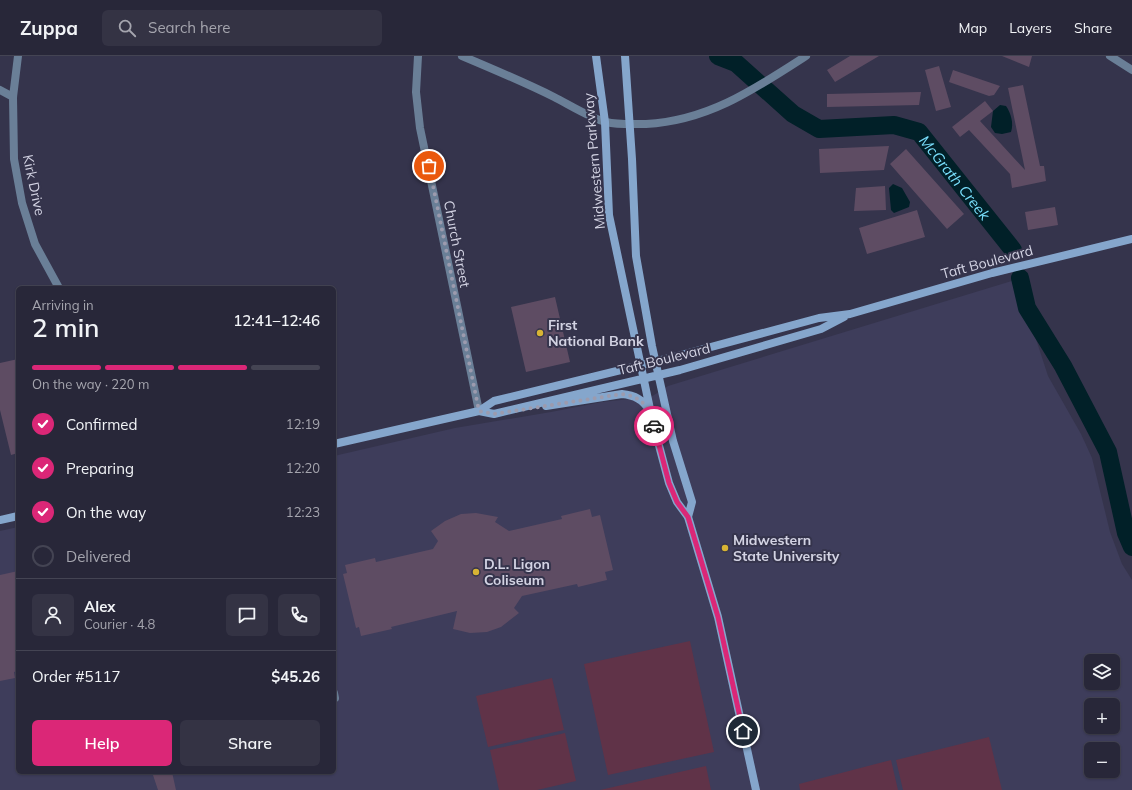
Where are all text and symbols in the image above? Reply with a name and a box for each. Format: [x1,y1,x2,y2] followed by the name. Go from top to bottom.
[102,10,382,46] search box
[20,16,78,40] text: Zuppa
[116,17,138,39] icon: search
[148,18,230,37] text: Search here
[958,19,987,37] text: Map
[1009,19,1052,37] text: Layers
[1074,19,1112,37] text: Share
[579,92,609,230] street label: Midwestern Parkway
[916,131,996,225] water label: McGrath Creek
[412,149,446,183] pin
[19,153,49,217] street label: Kirk Drive
[418,155,440,177] icon: bag
[440,199,474,289] street label: Church Street
[939,241,1035,283] street label: Taft Boulevard
[32,297,94,313] text: Arriving in
[32,311,100,344] text: 2 min
[233,311,320,330] text: 12:41–12:46
[548,316,644,350] place label: First National Bank
[535,328,545,338] marker: First National Bank
[616,339,712,379] street label: Taft Boulevard
[32,376,149,392] text: On the way · 220 m
[634,406,674,446] courier
[32,413,54,435] icon: check
[66,415,137,434] text: Confirmed
[643,415,665,437] icon: car
[286,416,320,432] text: 12:19
[32,457,54,479] icon: check
[66,459,134,478] text: Preparing
[286,460,320,476] text: 12:20
[32,501,54,523] icon: check
[66,503,146,522] text: On the way
[286,504,320,520] text: 12:23
[733,531,840,565] place label: Midwestern State University
[720,543,730,553] marker: Midwestern State University
[66,547,131,566] text: Delivered
[484,555,550,589] place label: D.L. Ligon Coliseum
[471,567,481,577] marker: D.L. Ligon Coliseum
[32,594,74,636] button: person
[226,594,268,636] button: chat
[278,594,320,636] button: phone
[84,597,116,616] text: Alex
[84,616,155,632] text: Courier · 4.8
[1084,654,1120,778] map controls
[1084,654,1120,690] button: layers
[32,667,120,686] text: Order #5117
[271,667,320,686] text: $45.26
[1084,698,1120,734] button: +
[726,714,760,748] pin
[32,720,172,766] button: Help
[180,720,320,766] button: Share
[732,720,754,742] icon: home
[1084,742,1120,778] button: −

